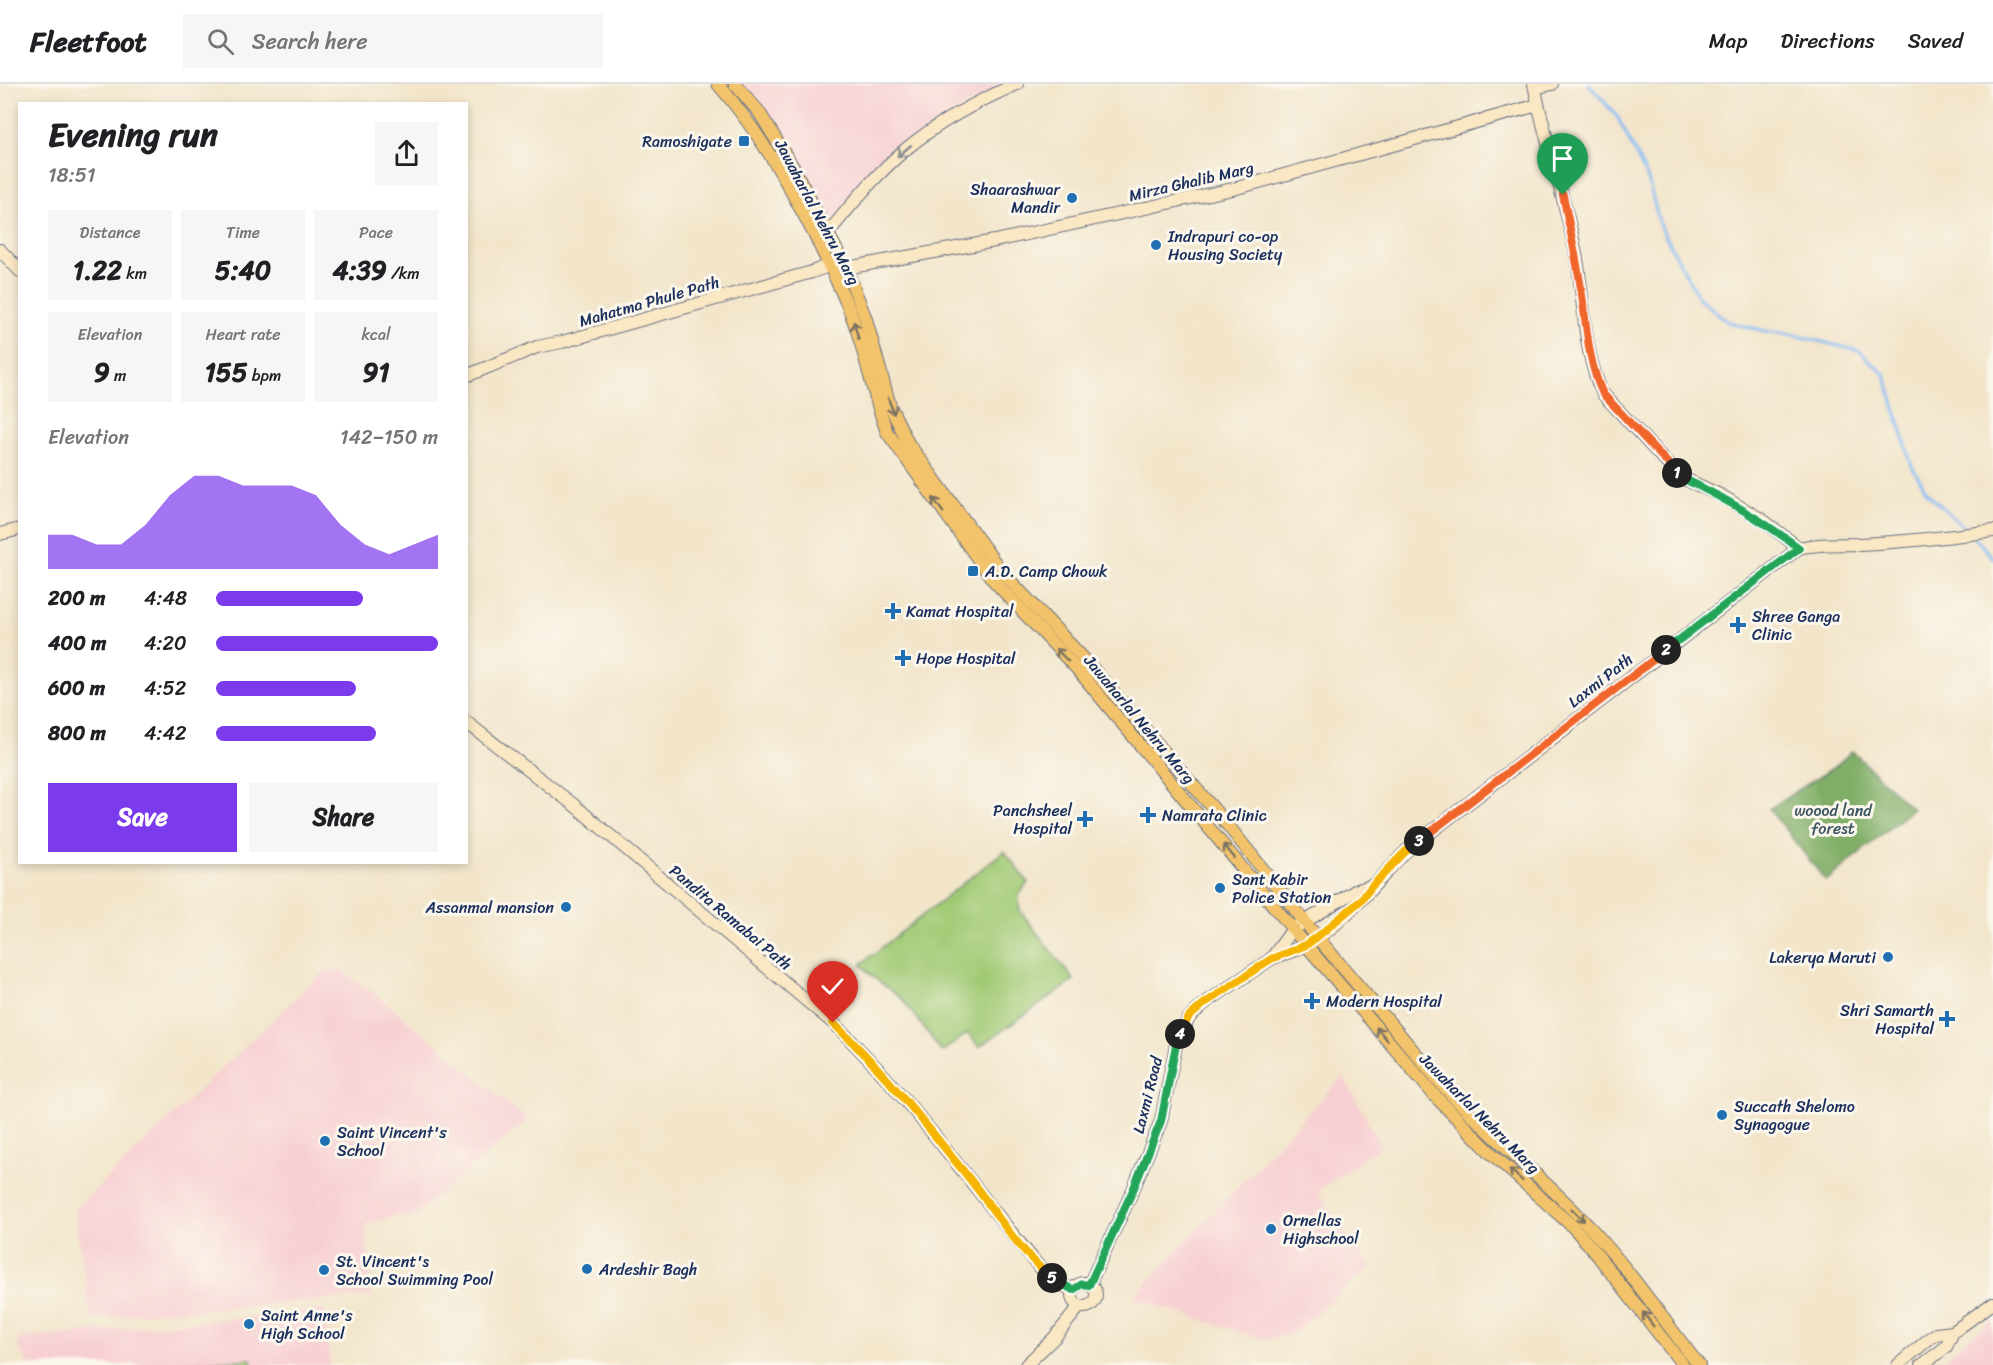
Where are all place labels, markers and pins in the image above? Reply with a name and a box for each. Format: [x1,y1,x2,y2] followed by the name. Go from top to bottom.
[642,127,732,156] place label: Ramoshigate
[1537,133,1588,195] pin
[737,134,751,148] marker: Ramoshigate
[970,175,1061,222] place label: Shaarashwar Mandir
[1065,191,1079,205] marker: Shaarashwar Mandir
[1167,222,1283,269] place label: Indrapuri co-op Housing Society
[1149,238,1163,252] marker: Indrapuri co-op Housing Society
[1662,458,1692,488] pin: 1
[984,557,1108,586] place label: A.D. Camp Chowk
[966,564,980,578] marker: A.D. Camp Chowk
[906,597,1014,626] place label: Kamat Hospital
[884,602,902,620] marker: Kamat Hospital
[1752,602,1840,649] place label: Shree Ganga Clinic
[1729,616,1747,634] marker: Shree Ganga Clinic
[1651,635,1681,665] pin: 2
[916,644,1016,673] place label: Hope Hospital
[894,649,912,667] marker: Hope Hospital
[993,796,1072,843] place label: Panchsheel Hospital
[1162,801,1267,830] place label: Namrata Clinic
[1139,806,1157,824] marker: Namrata Clinic
[1076,810,1094,828] marker: Panchsheel Hospital
[1404,826,1434,856] pin: 3
[1232,865,1332,912] place label: Sant Kabir Police Station
[1213,881,1227,895] marker: Sant Kabir Police Station
[424,893,554,922] place label: Assanmal mansion
[559,900,573,914] marker: Assanmal mansion
[1769,943,1877,972] place label: Lakerya Maruti
[1881,950,1895,964] marker: Lakerya Maruti
[807,961,858,1023] pin
[1326,987,1442,1016] place label: Modern Hospital
[1303,992,1321,1010] marker: Modern Hospital
[1840,996,1934,1043] place label: Shri Samarth Hospital
[1938,1010,1956,1028] marker: Shri Samarth Hospital
[1165,1019,1195,1049] pin: 4
[1734,1092,1855,1139] place label: Succath Shelomo Synagogue
[1715,1108,1729,1122] marker: Succath Shelomo Synagogue
[337,1118,447,1165] place label: Saint Vincent's School
[318,1134,332,1148] marker: Saint Vincent's School
[1283,1206,1359,1253] place label: Ornellas Highschool
[1264,1222,1278,1236] marker: Ornellas Highschool
[336,1247,494,1294] place label: St. Vincent's School Swimming Pool
[598,1255,697,1284] place label: Ardeshir Bagh
[580,1262,594,1276] marker: Ardeshir Bagh
[317,1263,331,1277] marker: St. Vincent's School Swimming Pool
[1037,1263,1067,1293] pin: 5
[261,1301,353,1348] place label: Saint Anne's High School
[242,1317,256,1331] marker: Saint Anne's High School

